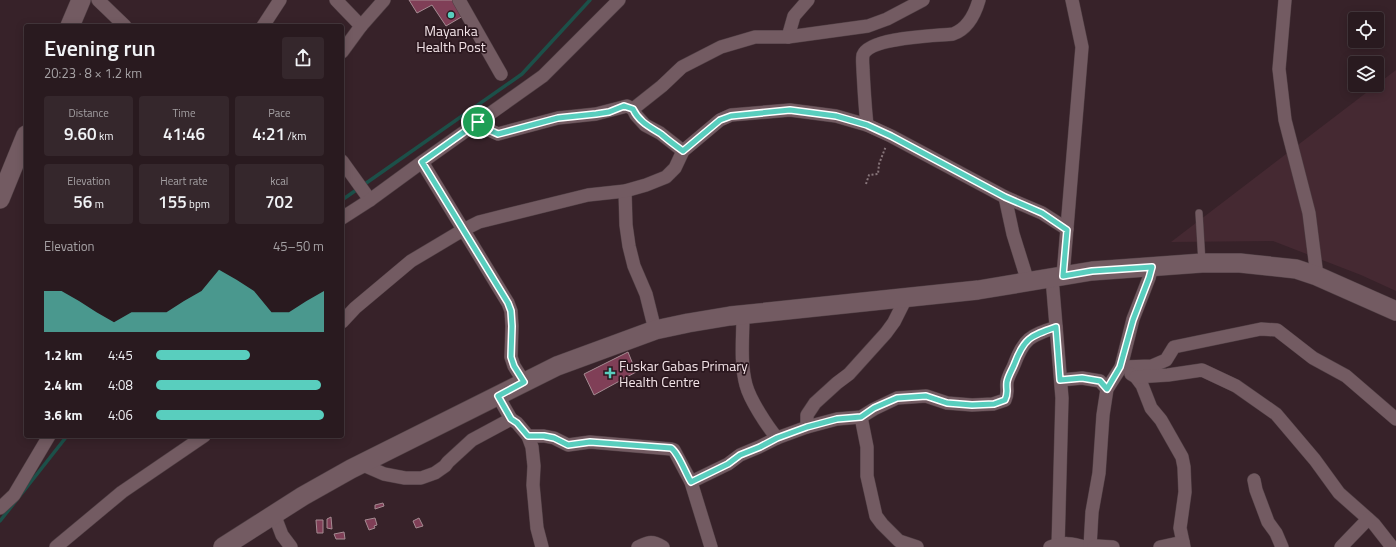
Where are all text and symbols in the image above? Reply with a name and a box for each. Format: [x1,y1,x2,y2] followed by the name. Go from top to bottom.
[446,10,456,20] marker: Mayanka Health Post
[1348,12,1384,92] map controls
[1348,12,1384,48] button: locate
[416,20,486,57] place label: Mayanka Health Post
[44,31,155,65] text: Evening run
[282,37,324,79] button: share
[1348,56,1384,92] button: layers
[44,63,142,83] text: 20:23 · 8 × 1.2 km
[69,105,109,121] text: Distance
[173,105,195,121] text: Time
[268,105,290,121] text: Pace
[461,105,495,139] pin
[467,111,489,133] icon: arrive
[64,121,97,147] text: 9.60
[163,121,205,147] text: 41:46
[252,121,285,147] text: 4:21
[97,128,113,144] text: km
[285,128,306,144] text: /km
[67,173,110,189] text: Elevation
[160,173,208,189] text: Heart rate
[270,173,288,189] text: kcal
[73,189,92,215] text: 56
[158,189,187,215] text: 155
[265,189,294,215] text: 702
[92,196,104,212] text: m
[187,196,210,212] text: bpm
[44,236,95,256] text: Elevation
[273,236,324,256] text: 45–50 m
[44,345,82,365] text: 1.2 km
[108,345,133,365] text: 4:45
[619,355,748,392] place label: Fuskar Gabas Primary Health Centre
[604,367,616,379] marker: Fuskar Gabas Primary Health Centre
[44,375,82,395] text: 2.4 km
[108,375,133,395] text: 4:08
[44,405,82,425] text: 3.6 km
[108,405,133,425] text: 4:06

